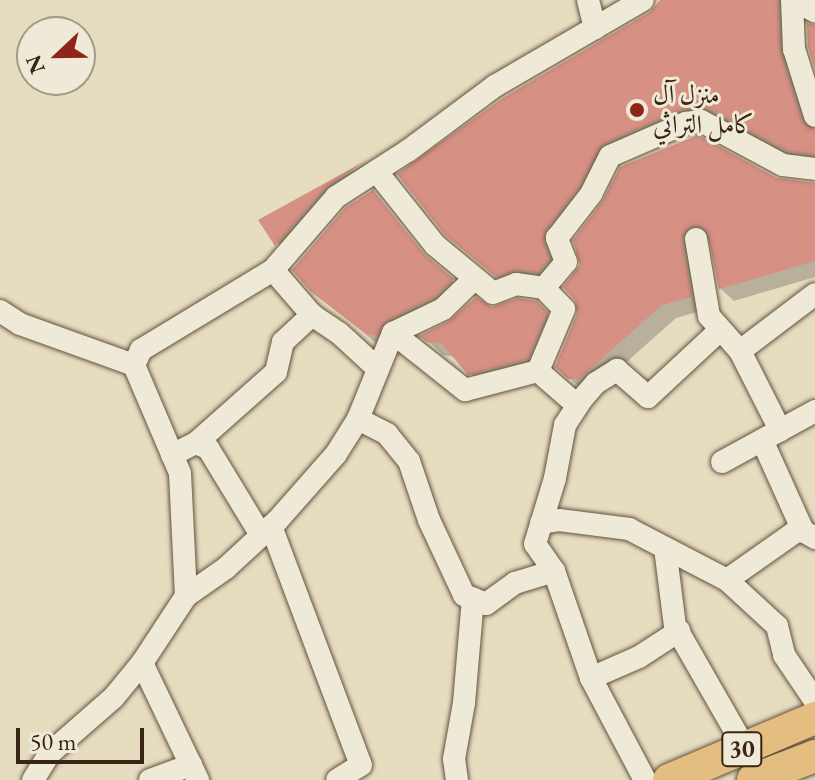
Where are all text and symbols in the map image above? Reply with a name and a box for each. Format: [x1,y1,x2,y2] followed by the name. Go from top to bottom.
[16,16,96,96] north arrow
[18,51,52,78] text: N
[653,79,754,140] place label: منزل آل كامل التراثي
[628,101,646,119] marker: منزل آل كامل التراثي
[20,712,148,762] scale bar
[30,726,77,757] text: 50 m
[720,729,764,769] road number: 30

